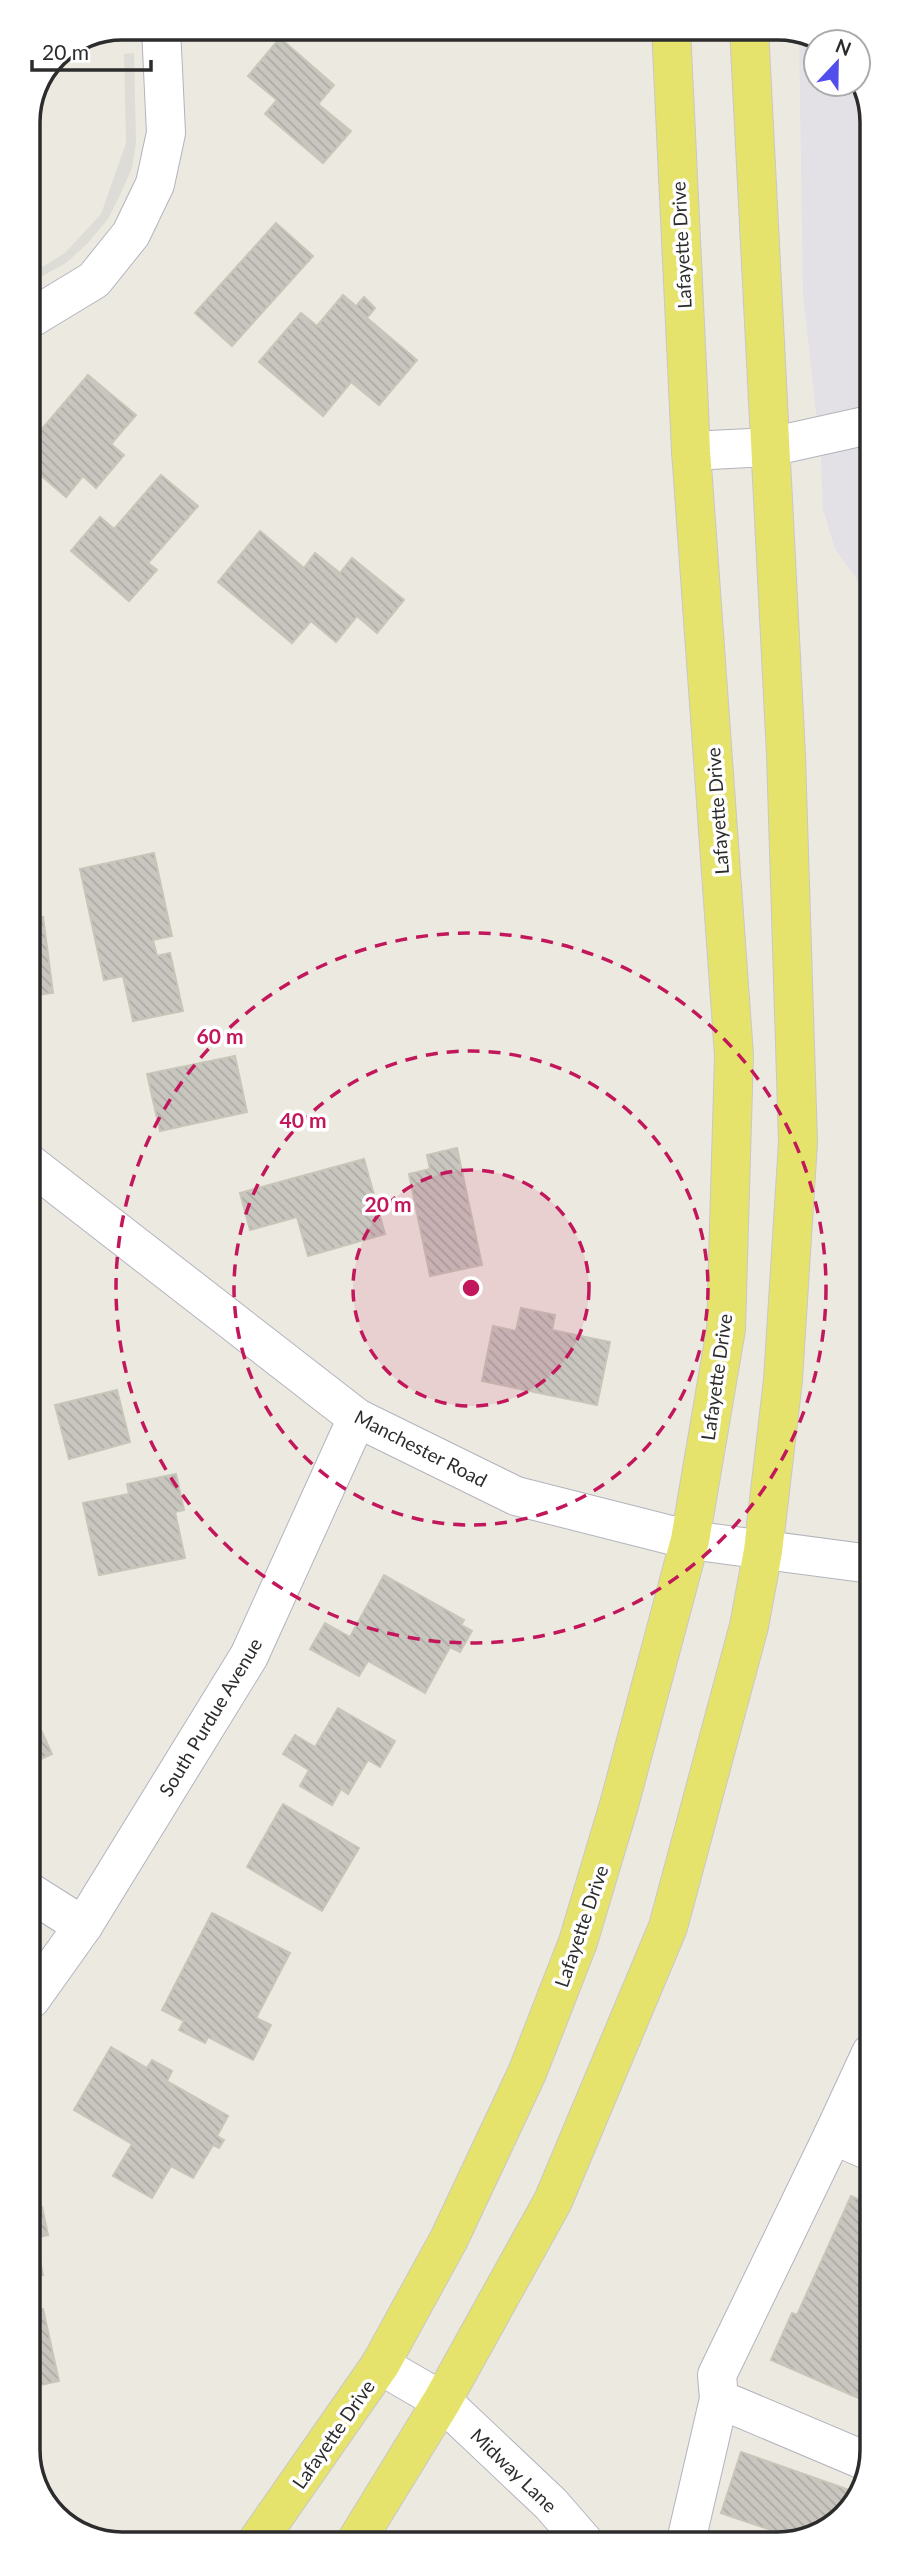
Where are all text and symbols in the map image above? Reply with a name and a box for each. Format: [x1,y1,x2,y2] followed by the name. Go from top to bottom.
[32,28,150,72] scale bar
[802,28,872,98] north arrow
[832,33,855,60] text: N
[42,39,89,64] text: 20 m
[666,181,696,309] street label: Lafayette Drive
[701,747,733,875] street label: Lafayette Drive
[196,1023,244,1048] text: 60 m
[279,1107,327,1132] text: 40 m
[364,1191,412,1216] text: 20 m
[459,1276,483,1300] centre of rings
[696,1312,736,1442] street label: Lafayette Drive
[351,1405,491,1491] street label: Manchester Road
[154,1634,266,1800] street label: South Purdue Avenue
[549,1862,613,1990] street label: Lafayette Drive
[287,2375,379,2493] street label: Lafayette Drive
[466,2423,562,2517] street label: Midway Lane

